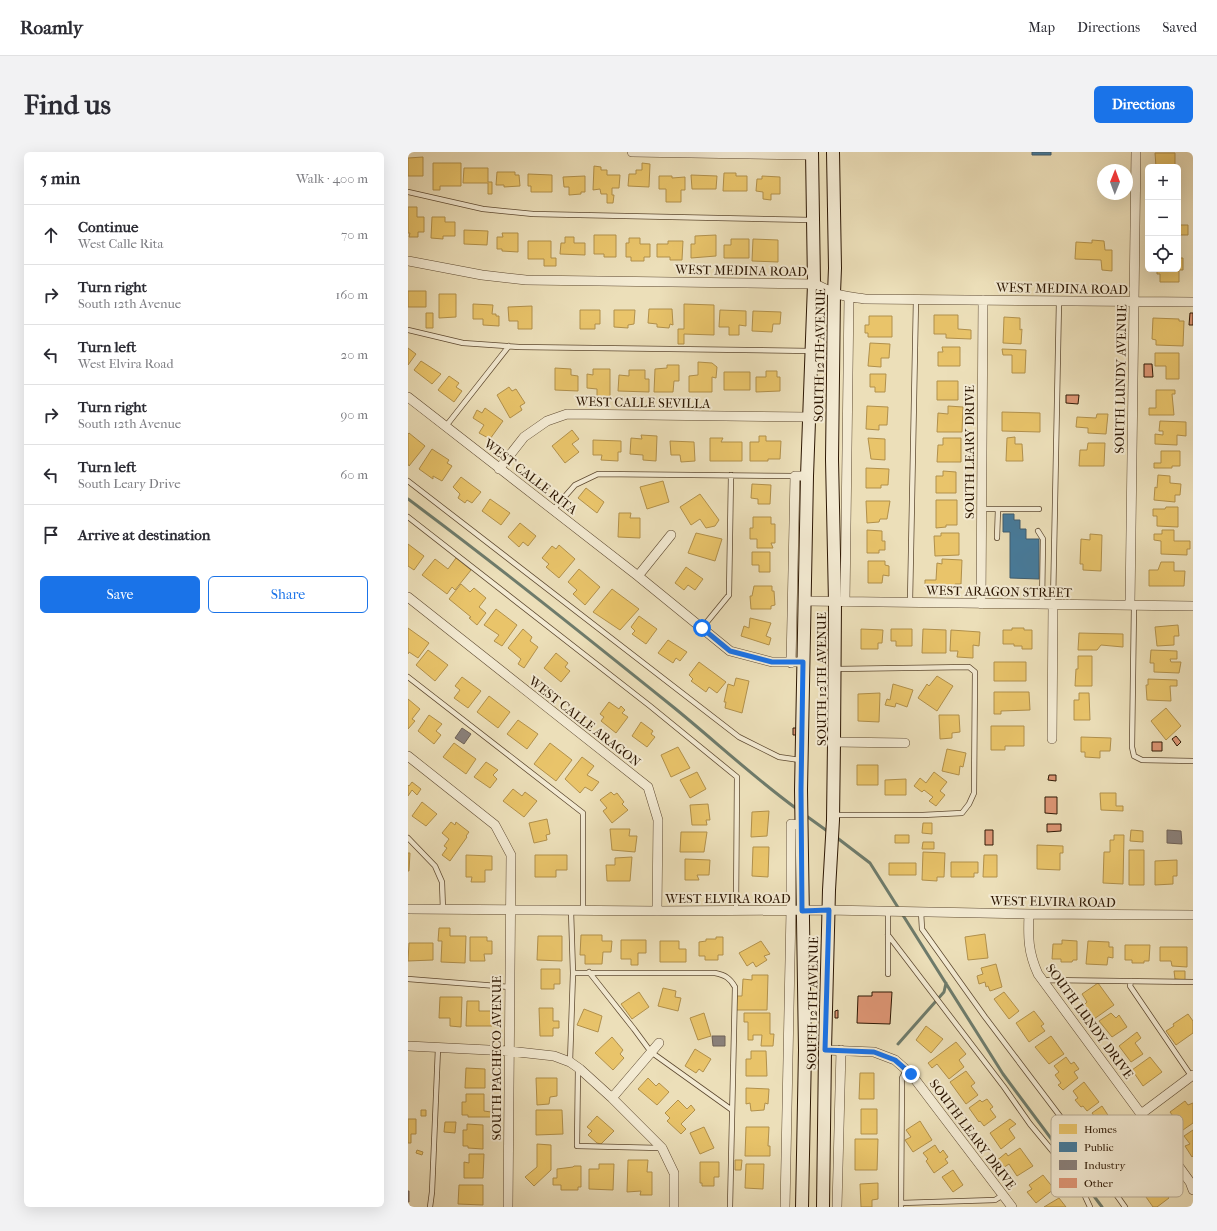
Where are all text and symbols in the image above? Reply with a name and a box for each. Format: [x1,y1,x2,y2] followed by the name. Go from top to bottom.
[20,17,83,39] text: Roamly
[1028,19,1055,36] text: Map
[1077,19,1140,36] text: Directions
[1162,19,1197,36] text: Saved
[1094,86,1193,123] button: Directions
[24,88,111,121] text: Find us
[1097,164,1133,200] north arrow
[1145,164,1181,272] map controls
[1145,164,1181,200] button: +
[40,168,80,188] text: 5 min
[296,171,368,186] text: Walk · 400 m
[1145,200,1181,236] button: −
[78,218,138,236] text: Continue
[40,224,62,246] icon: ahead
[341,227,368,242] text: 70 m
[78,236,163,251] text: West Calle Rita
[1145,236,1181,272] button: locate
[674,262,807,279] street label: WEST MEDINA ROAD
[78,278,147,296] text: Turn right
[995,280,1128,297] street label: WEST MEDINA ROAD
[40,284,62,306] icon: right
[336,287,368,302] text: 160 m
[811,288,828,422] street label: SOUTH 12TH AVENUE
[78,296,181,311] text: South 12th Avenue
[1112,304,1129,454] street label: SOUTH LUNDY AVENUE
[78,338,136,356] text: Turn left
[40,344,62,366] icon: left
[341,347,368,362] text: 20 m
[78,356,174,371] text: West Elvira Road
[962,385,977,519] street label: SOUTH LEARY DRIVE
[574,394,711,411] street label: WEST CALLE SEVILLA
[78,398,147,416] text: Turn right
[40,404,62,426] icon: right
[340,407,368,422] text: 90 m
[78,416,181,431] text: South 12th Avenue
[480,435,581,518] street label: WEST CALLE RITA
[78,458,136,476] text: Turn left
[40,464,62,486] icon: left
[340,467,368,482] text: 60 m
[78,476,181,491] text: South Leary Drive
[40,524,62,546] icon: arrive
[78,526,210,544] text: Arrive at destination
[40,576,200,613] button: Save
[208,576,368,613] button: Share
[925,583,1073,600] street label: WEST ARAGON STREET
[814,612,829,746] street label: SOUTH 12TH AVENUE
[693,619,711,637] route start
[525,672,644,770] street label: WEST CALLE ARAGON
[664,891,791,906] street label: WEST ELVIRA ROAD
[989,893,1116,910] street label: WEST ELVIRA ROAD
[804,936,821,1070] street label: SOUTH 12TH AVENUE
[1043,961,1136,1082] street label: SOUTH LUNDY DRIVE
[489,975,504,1140] street label: SOUTH PACHECO AVENUE
[902,1065,920,1083] route end
[926,1076,1019,1192] street label: SOUTH LEARY DRIVE
[1051,1115,1183,1197] legend
[1084,1123,1117,1136] text: Homes
[1084,1141,1114,1154] text: Public
[1084,1159,1126,1172] text: Industry
[1084,1177,1113,1190] text: Other

